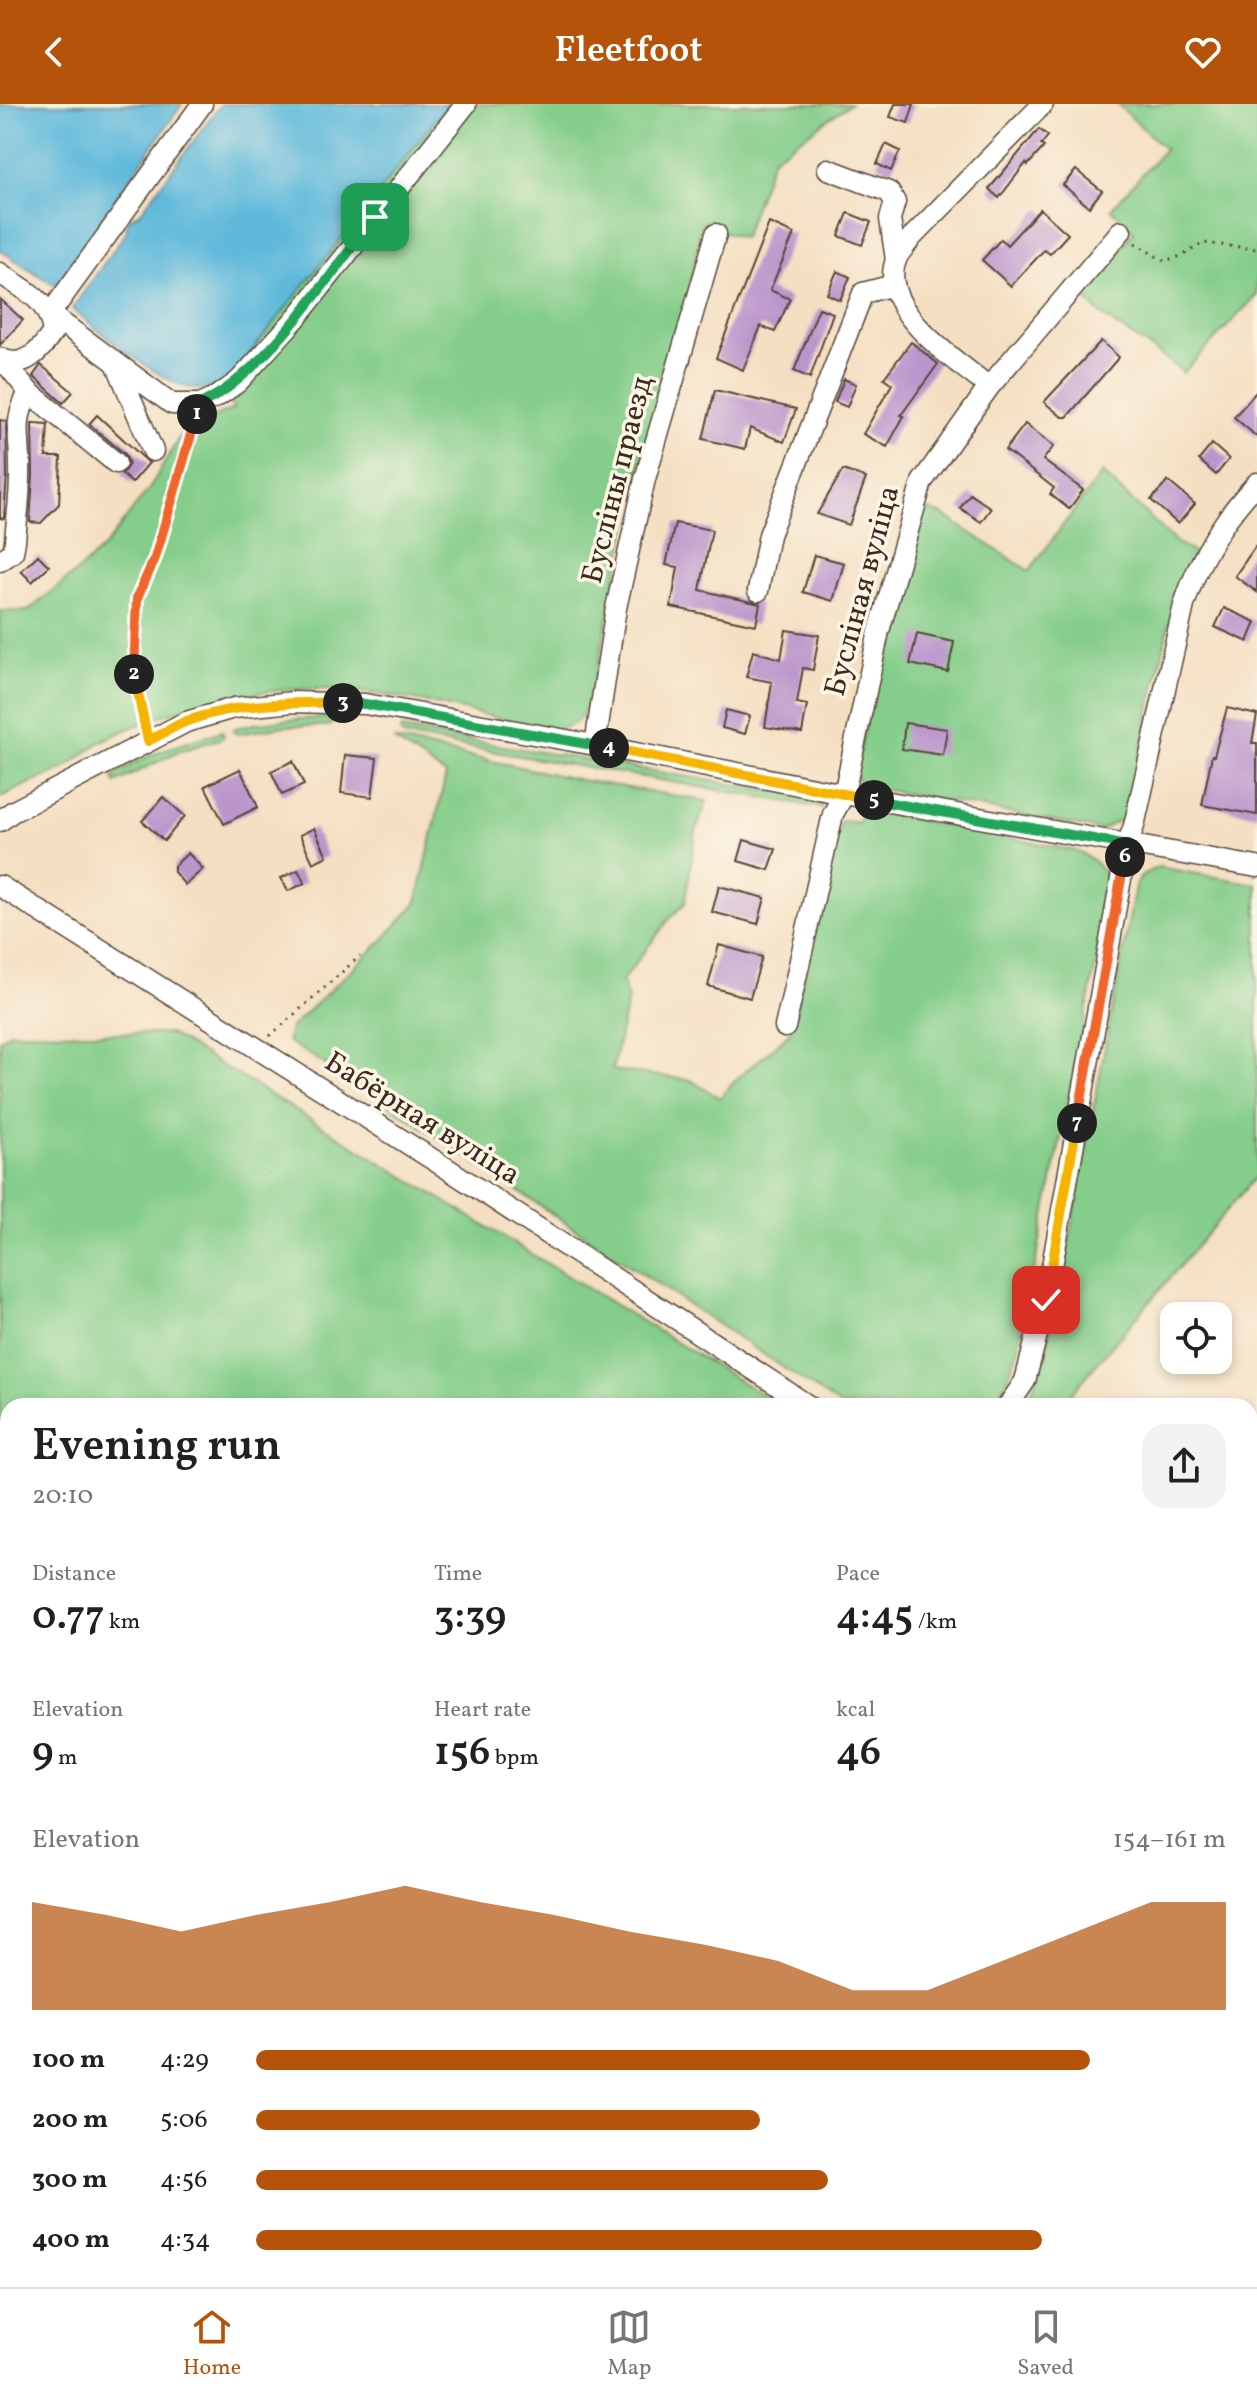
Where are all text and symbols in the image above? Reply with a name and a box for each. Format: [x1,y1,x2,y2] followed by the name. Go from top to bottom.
[554,27,703,77] text: Fleetfoot
[32,30,76,74] icon: back
[1181,30,1225,74] icon: heart
[341,183,409,251] pin
[353,195,397,239] icon: arrive
[572,372,664,588] street label: Бусліны праезд
[177,394,217,434] pin: 1
[193,398,201,429] text: 1
[815,481,911,701] street label: Бусліная вуліца
[114,654,154,694] pin: 2
[128,658,140,689] text: 2
[323,683,363,723] pin: 3
[337,687,349,718] text: 3
[589,728,629,768] pin: 4
[602,732,616,763] text: 4
[854,780,894,820] pin: 5
[869,784,879,815] text: 5
[1105,837,1145,877] pin: 6
[1119,841,1131,872] text: 6
[316,1042,528,1196] street label: Бабёрная вуліца
[1057,1103,1097,1143] pin: 7
[1072,1107,1082,1138] text: 7
[1012,1266,1080,1334] pin
[1024,1278,1068,1322] icon: check
[1160,1302,1232,1374] map controls
[1160,1302,1232,1374] button: locate
[32,1417,281,1478] text: Evening run
[1142,1424,1226,1508] button: share
[32,1478,93,1514] text: 20:10
[32,1559,116,1590] text: Distance
[434,1559,482,1590] text: Time
[836,1559,880,1590] text: Pace
[32,1590,104,1646] text: 0.77
[434,1590,506,1646] text: 3:39
[836,1590,913,1646] text: 4:45
[104,1607,140,1638] text: km
[913,1607,957,1638] text: /km
[32,1695,123,1726] text: Elevation
[434,1695,531,1726] text: Heart rate
[836,1695,875,1726] text: kcal
[32,1726,54,1782] text: 9
[434,1726,490,1782] text: 156
[836,1726,881,1782] text: 46
[54,1743,77,1774] text: m
[490,1743,539,1774] text: bpm
[32,1822,140,1858] text: Elevation
[1113,1822,1226,1858] text: 154–161 m
[32,2042,105,2078] text: 100 m
[160,2042,209,2078] text: 4:29
[32,2102,108,2138] text: 200 m
[160,2102,208,2138] text: 5:06
[32,2162,108,2198] text: 300 m
[160,2162,207,2198] text: 4:56
[32,2222,110,2258] text: 400 m
[160,2222,211,2258] text: 4:34
[183,2305,241,2384] tab: Home
[607,2305,651,2384] tab: Map
[1017,2305,1074,2384] tab: Saved

